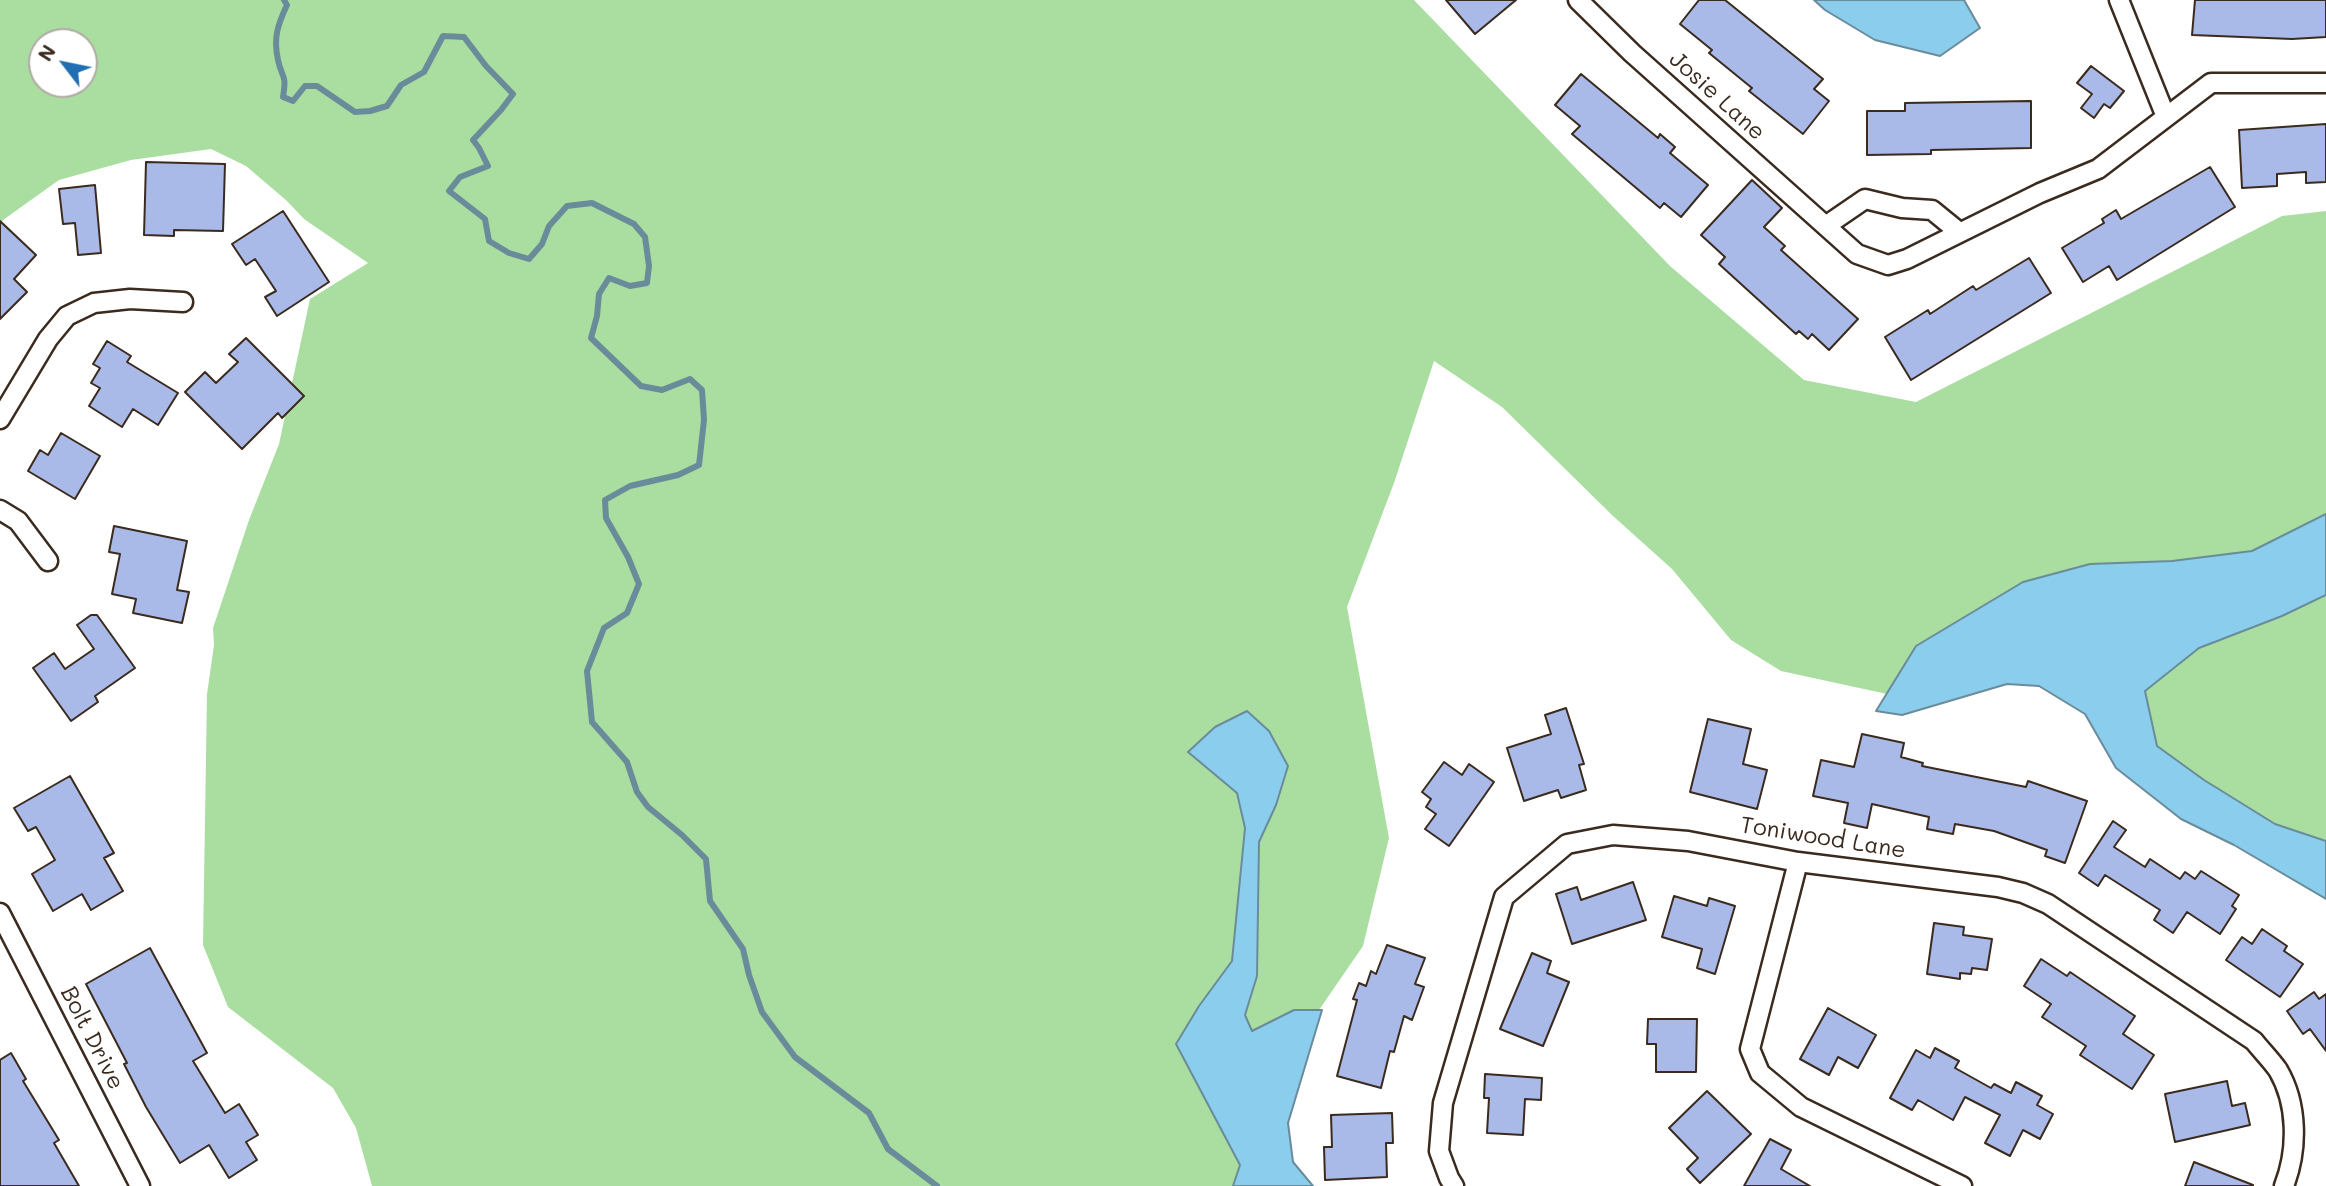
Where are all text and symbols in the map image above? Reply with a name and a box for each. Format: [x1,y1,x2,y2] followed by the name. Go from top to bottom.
[28,28,98,98] north arrow
[32,40,61,65] text: N
[1663,46,1771,146] street label: Josie Lane
[1739,811,1907,865] street label: Toniwood Lane
[54,982,130,1094] street label: Bolt Drive

